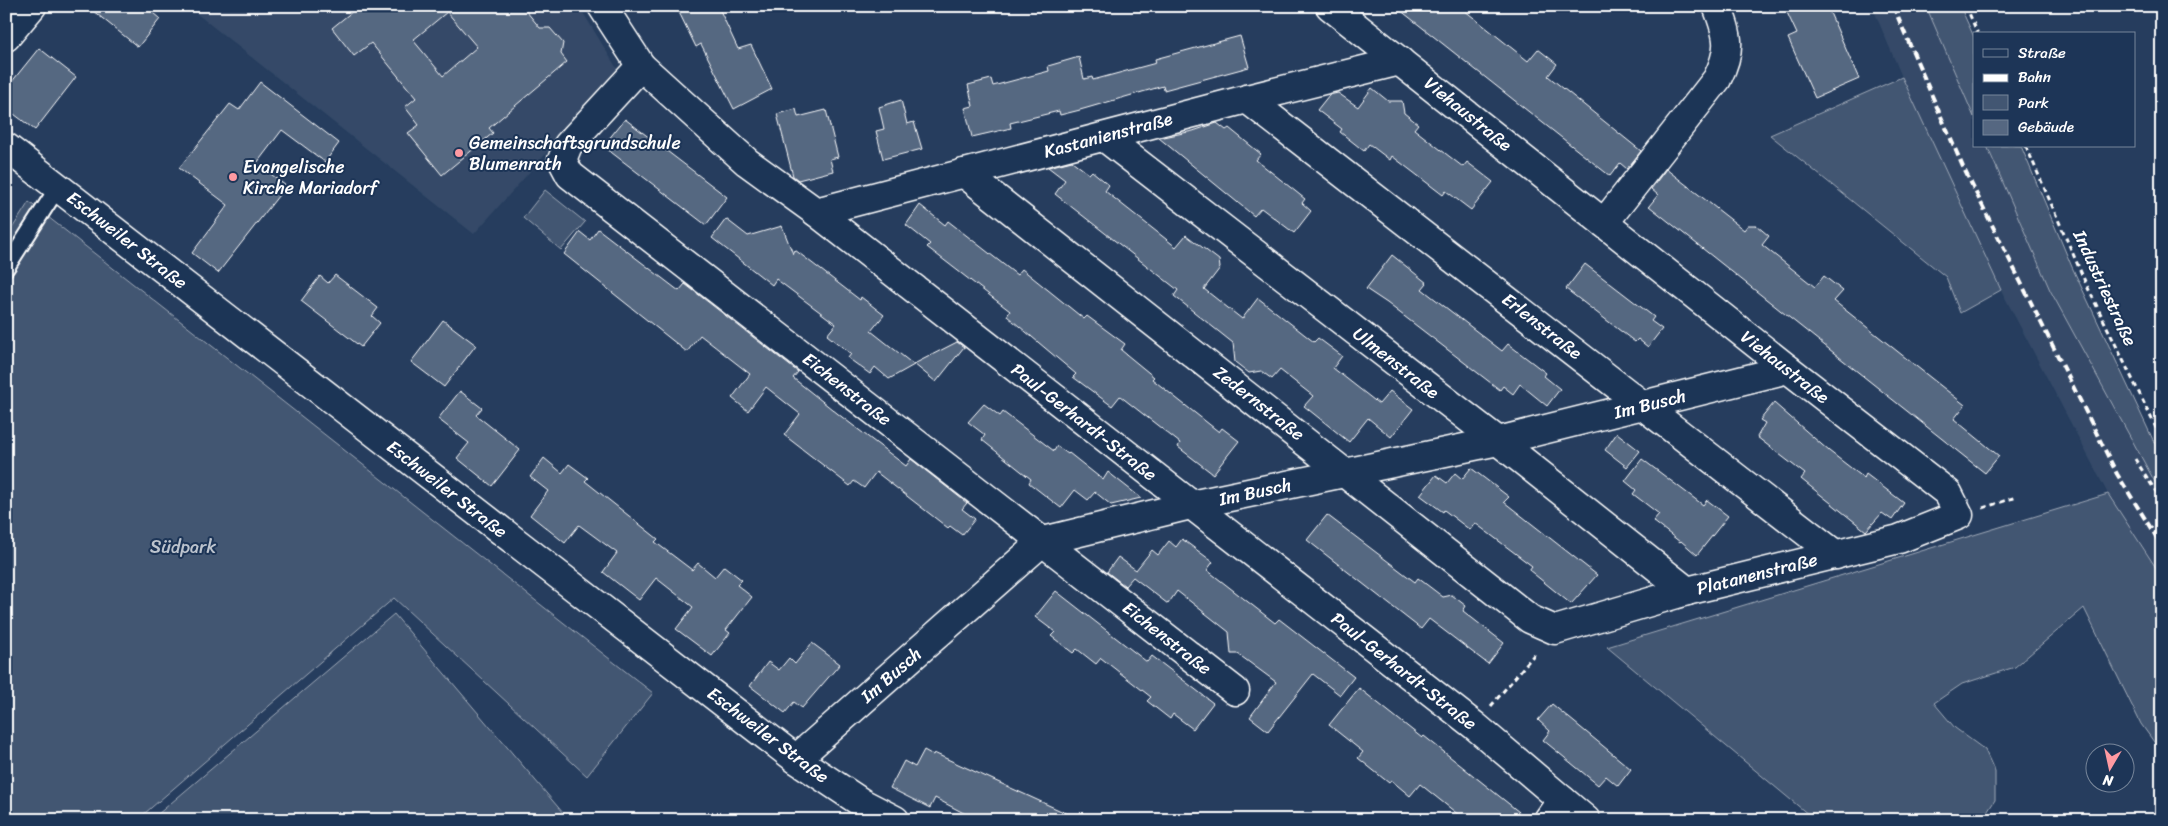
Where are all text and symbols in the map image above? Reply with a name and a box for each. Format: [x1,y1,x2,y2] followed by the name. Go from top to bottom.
[1973,32,2136,148] legend
[2018,40,2066,66] text: Straße
[2018,64,2051,90] text: Bahn
[1417,68,1520,160] street label: Viehaustraße
[2018,90,2049,116] text: Park
[1040,102,1176,168] street label: Kastanienstraße
[2018,114,2074,140] text: Gebäude
[469,127,681,180] place label: Gemeinschaftsgrundschule Blumenrath
[453,147,465,159] marker: Gemeinschaftsgrundschule Blumenrath
[243,151,381,204] place label: Evangelische Kirche Mariadorf
[227,171,239,183] marker: Evangelische Kirche Mariadorf
[59,182,195,298] street label: Eschweiler Straße
[2064,223,2146,352] street label: Industriestraße
[1495,284,1590,368] street label: Erlenstraße
[1345,319,1447,408] street label: Ulmenstraße
[1733,322,1837,412] street label: Viehaustraße
[795,344,899,434] street label: Eichenstraße
[1004,354,1164,490] street label: Paul-Gerhardt-Straße
[1206,357,1312,449] street label: Zedernstraße
[1610,380,1689,429] street label: Im Busch
[379,431,515,547] street label: Eschweiler Straße
[1215,469,1294,515] street label: Im Busch
[150,531,216,563] park label: Südpark
[1693,544,1821,604] street label: Platanenstraße
[1115,593,1219,683] street label: Eichenstraße
[1324,603,1484,739] street label: Paul-Gerhardt-Straße
[852,639,929,712] street label: Im Busch
[700,678,836,792] street label: Eschweiler Straße
[2086,744,2136,794] north arrow
[2101,767,2116,794] text: N

